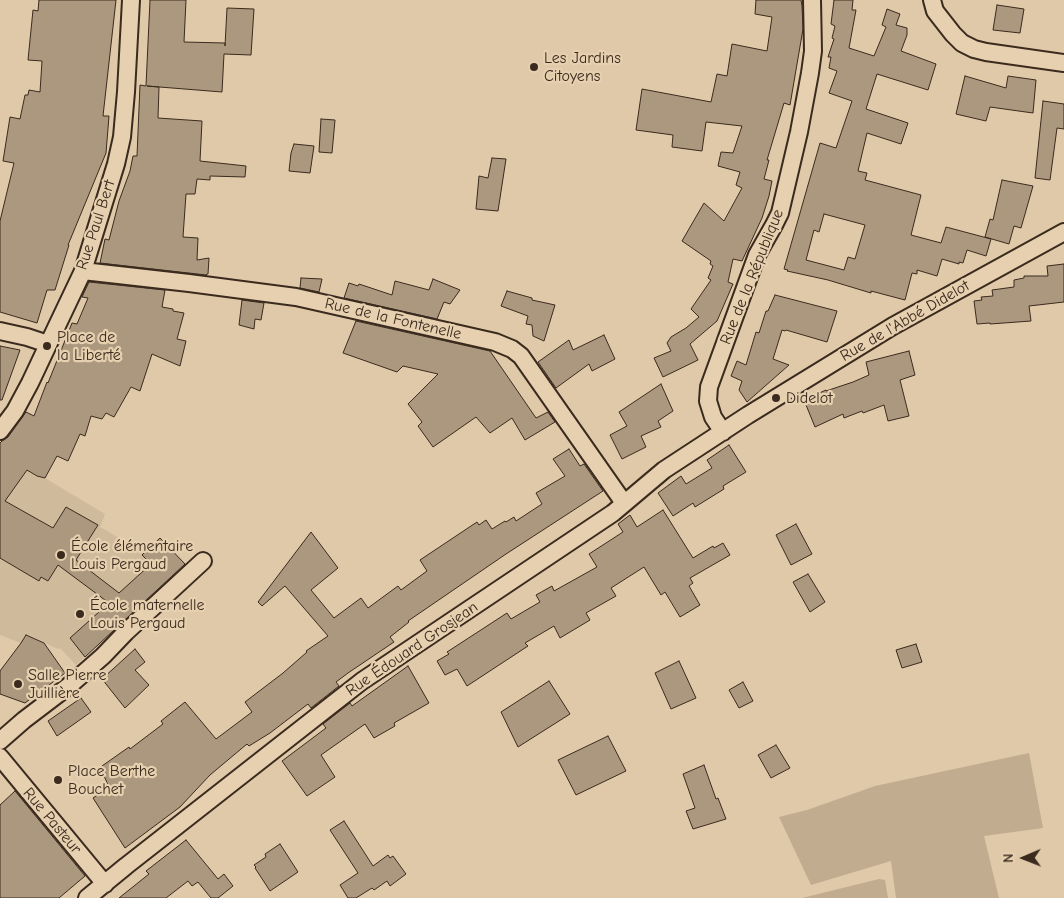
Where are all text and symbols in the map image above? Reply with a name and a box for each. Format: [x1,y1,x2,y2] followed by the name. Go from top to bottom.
[544,48,621,86] place label: Les Jardins Citoyens
[528,61,540,73] marker: Les Jardins Citoyens
[72,178,120,272] street label: Rue Paul Bert
[716,207,788,347] street label: Rue de la République
[837,276,973,366] street label: Rue de l'Abbé Didelot
[323,294,463,344] street label: Rue de la Fontenelle
[57,327,121,365] place label: Place de la Liberté
[41,340,53,352] marker: Place de la Liberté
[786,388,833,408] place label: Didelot
[770,392,782,404] marker: Didelot
[71,536,193,574] place label: École élémentaire Louis Pergaud
[55,549,67,561] marker: École élémentaire Louis Pergaud
[90,595,205,633] place label: École maternelle Louis Pergaud
[342,598,482,700] street label: Rue Édouard Grosjean
[74,608,86,620] marker: École maternelle Louis Pergaud
[28,665,106,703] place label: Salle Pierre Juillière
[12,678,24,690] marker: Salle Pierre Juillière
[68,761,155,799] place label: Place Berthe Bouchet
[52,774,64,786] marker: Place Berthe Bouchet
[19,784,85,858] street label: Rue Pasteur
[999,833,1049,883] north arrow
[1000,854,1017,863] text: N

